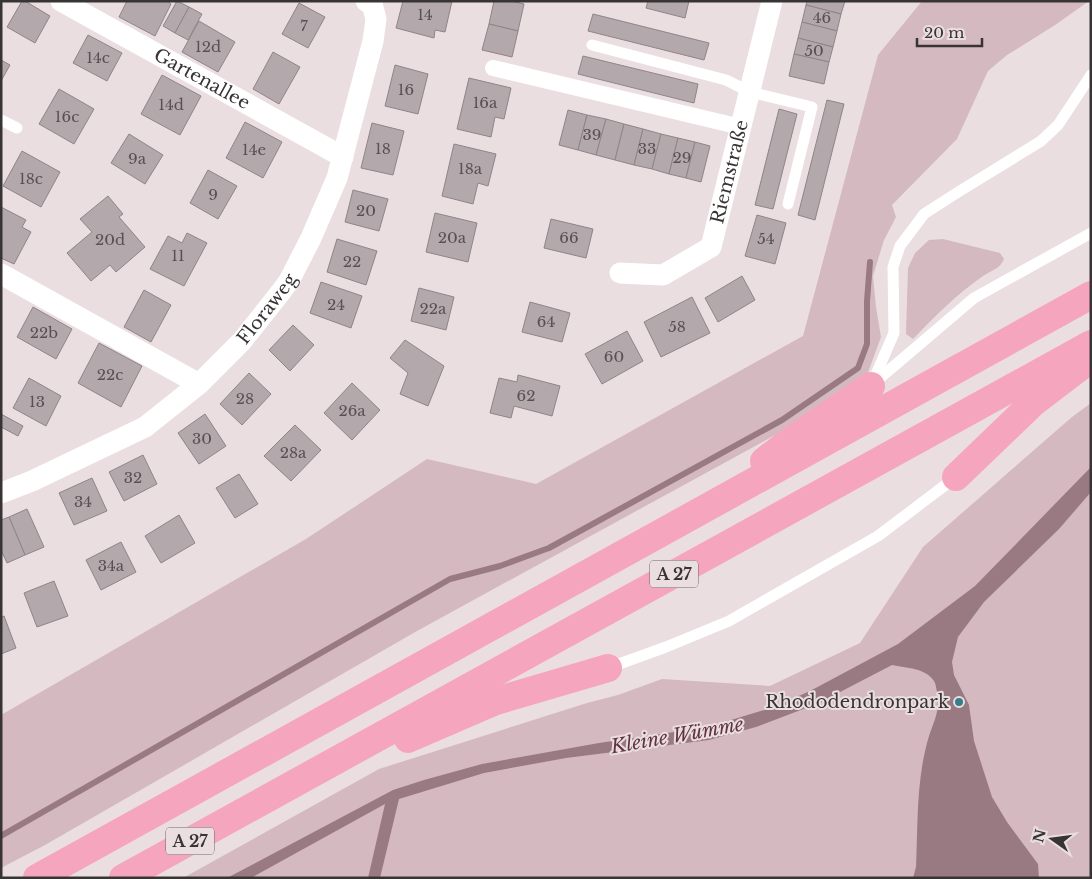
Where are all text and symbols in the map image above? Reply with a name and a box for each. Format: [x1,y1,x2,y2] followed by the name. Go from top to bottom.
[417,5,433,24] house number: 14
[813,8,831,27] house number: 46
[917,15,982,47] scale bar
[300,16,308,35] house number: 7
[924,23,964,42] text: 20 m
[195,37,221,56] house number: 12d
[804,41,824,60] house number: 50
[150,44,254,114] street label: Gartenallee
[86,48,110,67] house number: 14c
[398,80,414,99] house number: 16
[473,93,498,112] house number: 16a
[158,95,184,114] house number: 14d
[55,107,79,126] house number: 16c
[706,118,753,226] street label: Riemstraße
[583,125,601,144] house number: 39
[375,139,391,158] house number: 18
[638,139,656,158] house number: 33
[242,140,266,159] house number: 14e
[673,148,691,167] house number: 29
[128,149,147,168] house number: 9a
[458,159,483,178] house number: 18a
[19,169,43,188] house number: 18c
[208,185,218,204] house number: 9
[356,201,376,220] house number: 20
[438,228,467,247] house number: 20a
[559,228,579,247] house number: 66
[757,229,775,248] house number: 54
[95,230,125,249] house number: 20d
[171,246,185,265] house number: 11
[343,252,361,271] house number: 22
[233,270,302,349] street label: Floraweg
[327,295,345,314] house number: 24
[420,299,447,318] house number: 22a
[537,312,555,331] house number: 64
[668,317,686,336] house number: 58
[30,323,58,342] house number: 22b
[604,347,624,366] house number: 60
[97,365,123,384] house number: 22c
[517,386,535,405] house number: 62
[236,389,254,408] house number: 28
[29,392,45,411] house number: 13
[338,401,366,420] house number: 26a
[192,429,212,448] house number: 30
[280,443,307,462] house number: 28a
[124,468,142,487] house number: 32
[74,492,92,511] house number: 34
[98,556,125,575] house number: 34a
[650,560,698,588] road number: A 27
[765,691,949,713] place label: Rhododendronpark
[953,696,965,708] marker: Rhododendronpark
[608,712,746,759] water label: Kleine Wümme
[1027,814,1077,864] north arrow
[1029,827,1050,844] text: N
[166,828,214,854] road number: A 27

